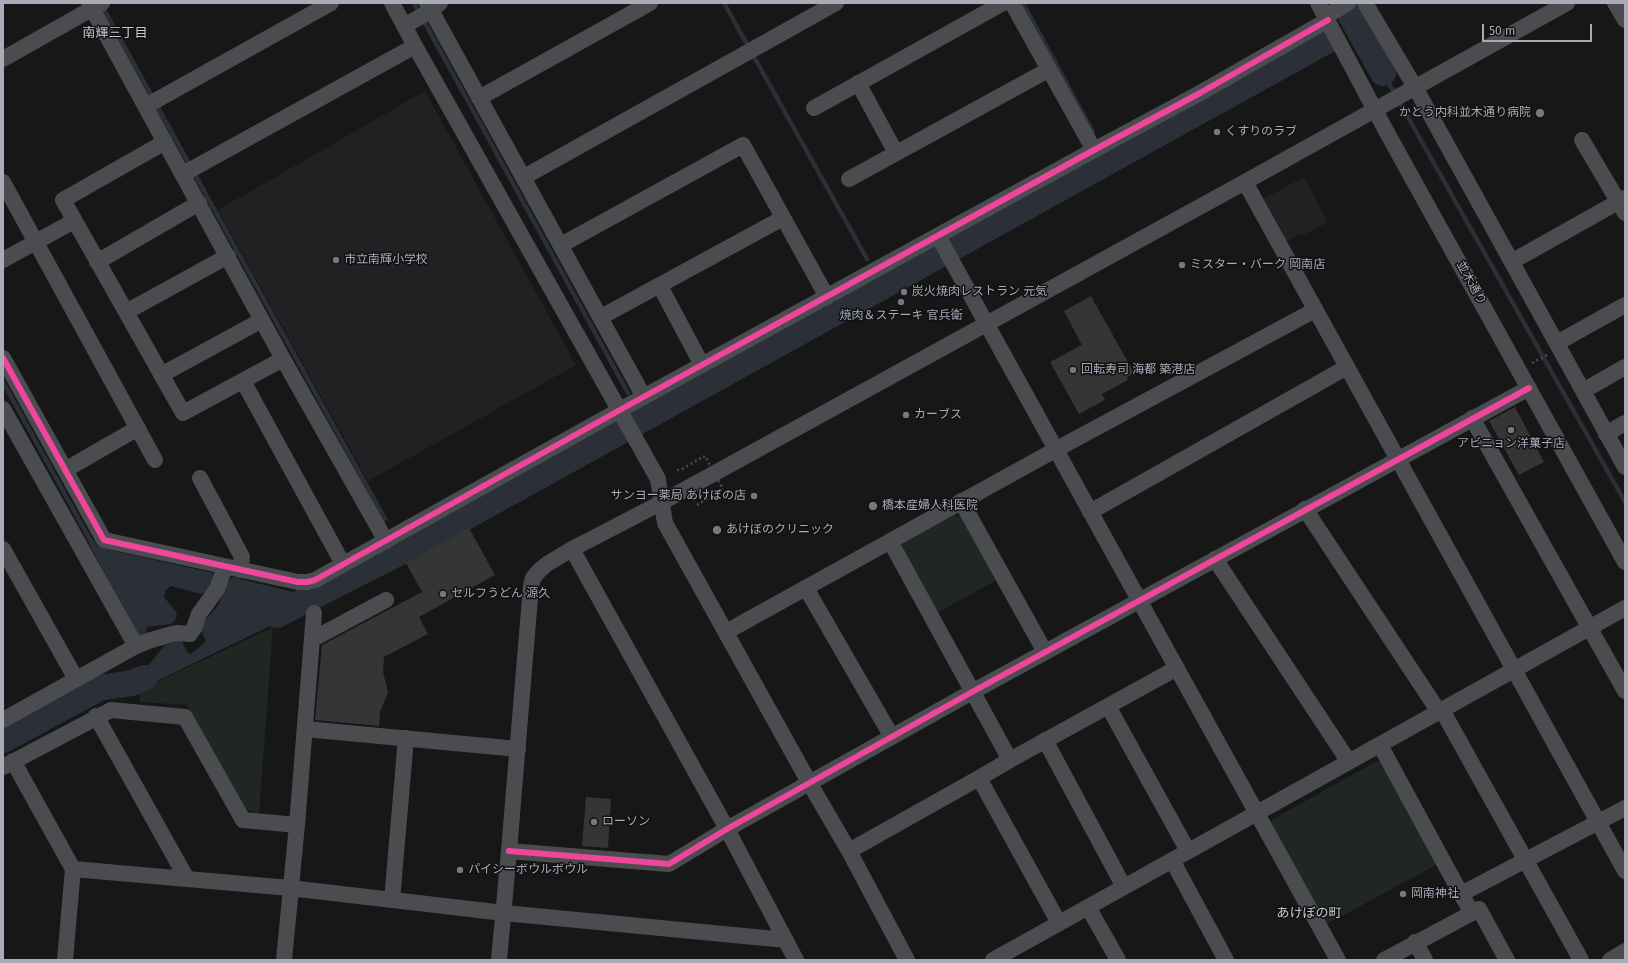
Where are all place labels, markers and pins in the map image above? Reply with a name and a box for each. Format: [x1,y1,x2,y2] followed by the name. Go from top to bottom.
[1399,106,1531,120] place label: かとう内科並木通り病院
[1534,107,1546,119] marker: かとう内科並木通り病院
[1225,125,1297,139] place label: くすりのラブ
[1212,127,1222,137] marker: くすりのラブ
[344,253,428,267] place label: 市立南輝小学校
[331,255,341,265] marker: 市立南輝小学校
[1190,258,1325,272] place label: ミスター・バーク 岡南店
[1177,260,1187,270] marker: ミスター・バーク 岡南店
[912,285,1047,299] place label: 炭火焼肉レストラン 元気
[899,287,909,297] marker: 炭火焼肉レストラン 元気
[896,297,906,307] marker: 焼肉＆ステーキ 官兵衛
[839,309,963,323] place label: 焼肉＆ステーキ 官兵衛
[1081,363,1195,377] place label: 回転寿司 海都 築港店
[1068,365,1078,375] marker: 回転寿司 海都 築港店
[914,408,962,422] place label: カーブス
[901,410,911,420] marker: カーブス
[1506,425,1516,435] marker: アビニョン洋菓子店
[1457,437,1565,451] place label: アビニョン洋菓子店
[611,489,746,503] place label: サンヨー薬局 あけぼの店
[749,491,759,501] marker: サンヨー薬局 あけぼの店
[882,499,978,513] place label: 橋本産婦人科医院
[867,500,879,512] marker: 橋本産婦人科医院
[726,523,834,537] place label: あけぼのクリニック
[711,524,723,536] marker: あけぼのクリニック
[451,587,550,601] place label: セルフうどん 源久
[438,589,448,599] marker: セルフうどん 源久
[602,815,650,829] place label: ローソン
[589,817,599,827] marker: ローソン
[468,863,588,877] place label: パイシーボウルボウル
[455,865,465,875] marker: パイシーボウルボウル
[1411,887,1459,901] place label: 岡南神社
[1398,889,1408,899] marker: 岡南神社

